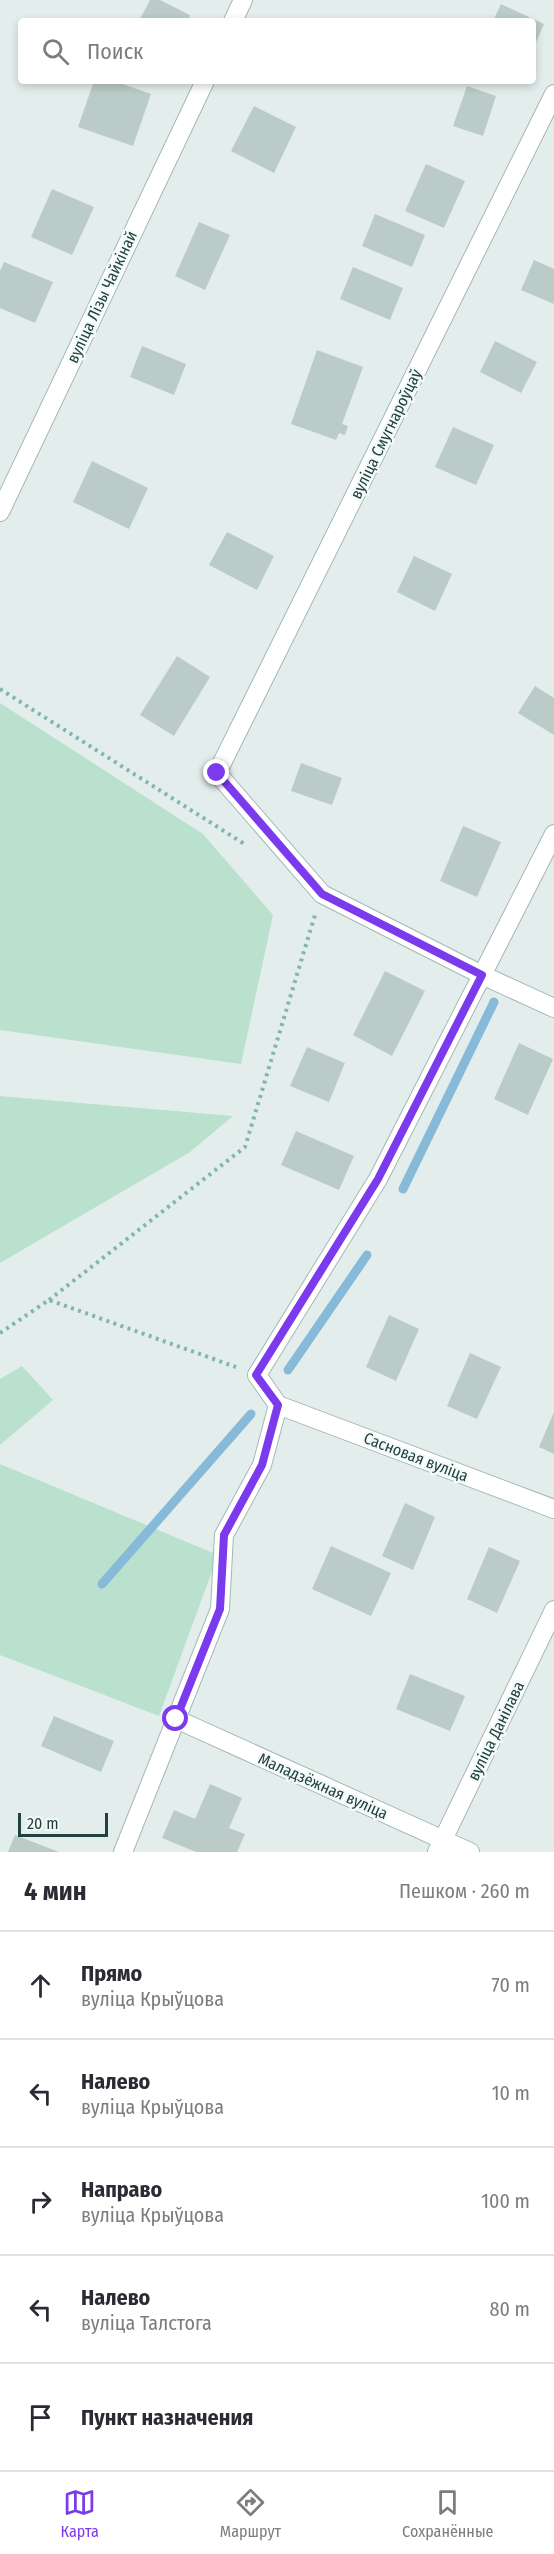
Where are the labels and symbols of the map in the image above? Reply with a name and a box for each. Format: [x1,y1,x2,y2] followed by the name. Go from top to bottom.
[63,228,141,366] street label: вуліца Лізы Чайкінай
[346,365,426,502] street label: вуліца Смугнароўцаў
[203,759,229,785] route end
[361,1428,471,1486] street label: Сасновая вуліца
[464,1678,528,1784] street label: вуліца Данілава
[162,1705,188,1731] route start
[255,1749,391,1823] street label: Маладзёжная вуліца
[18,1810,108,1838] scale bar

